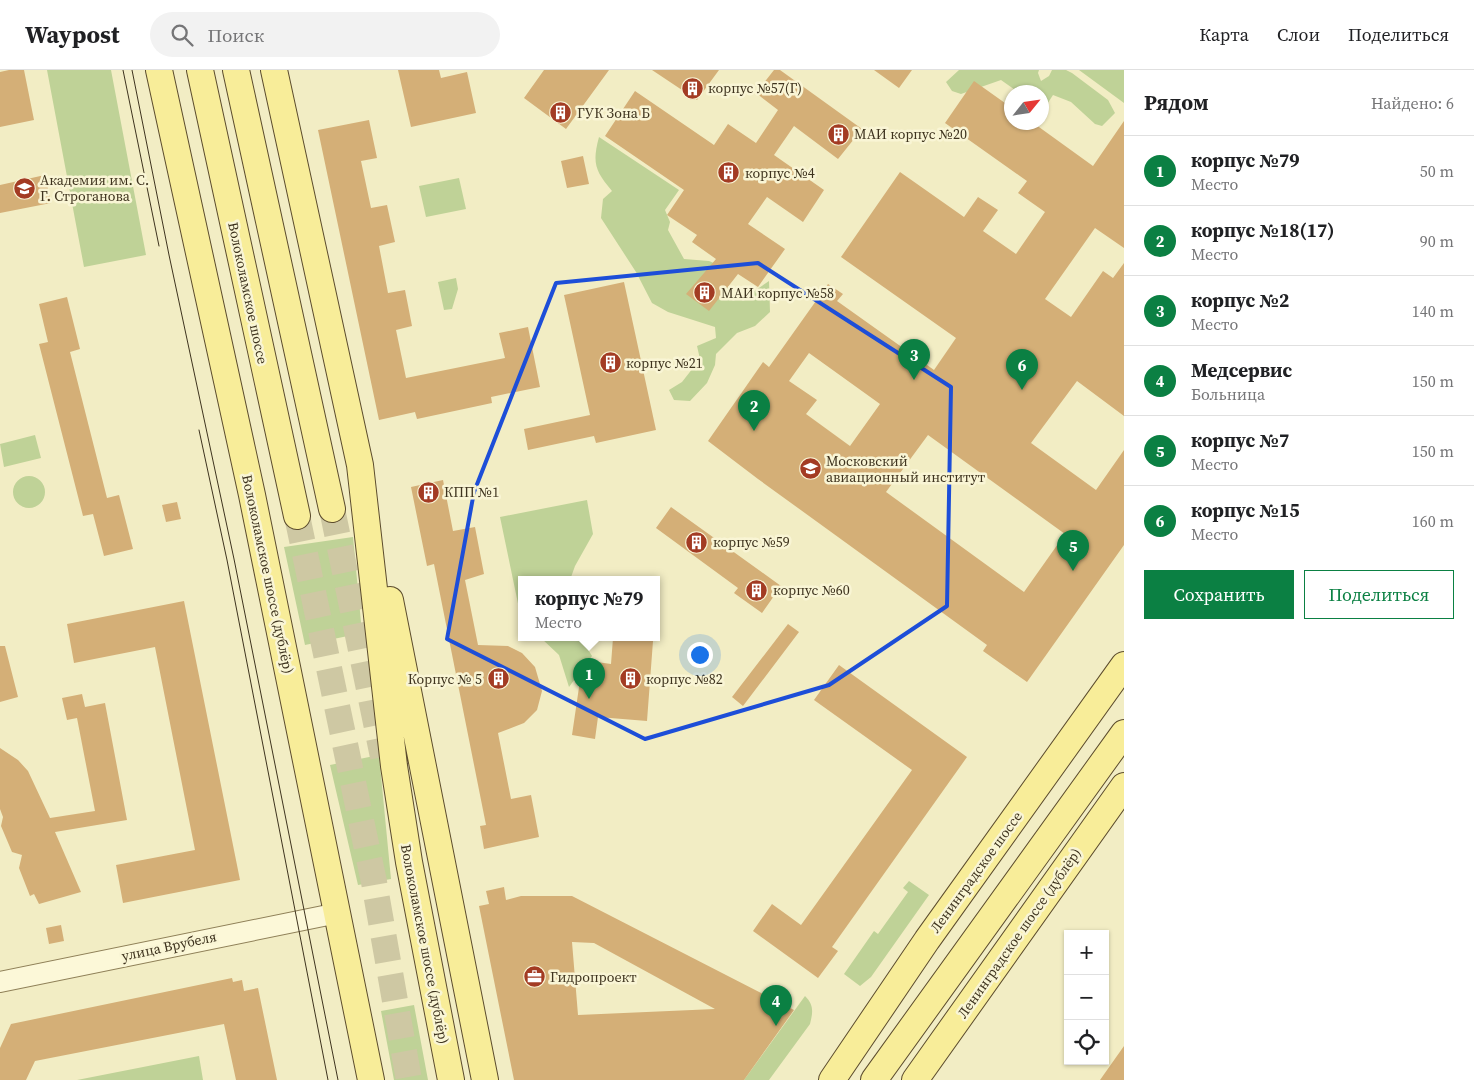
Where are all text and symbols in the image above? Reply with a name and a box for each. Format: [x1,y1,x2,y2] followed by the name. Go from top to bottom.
[150,12,500,57] search box
[25,18,120,51] text: Waypost
[168,21,196,49] icon: search
[208,22,264,48] text: Поиск
[1199,22,1249,47] text: Карта
[1277,22,1320,47] text: Слои
[1348,22,1449,47] text: Поделиться
[680,76,704,100] building icon: корпус №57(Г)
[708,78,802,98] place label: корпус №57(Г)
[1004,85,1049,130] north arrow
[1144,88,1209,117] text: Рядом
[1371,92,1454,114] text: Найдено: 6
[549,101,573,125] building icon: ГУК Зона Б
[577,103,650,123] place label: ГУК Зона Б
[826,122,850,146] building icon: МАИ корпус №20
[854,124,967,144] place label: МАИ корпус №20
[1191,147,1300,173] text: корпус №79
[1156,160,1164,182] text: 1
[1420,160,1454,182] text: 50 m
[717,161,741,185] building icon: корпус №4
[745,163,815,183] place label: корпус №4
[40,170,149,206] place label: Академия им. С. Г. Строганова
[1191,173,1238,195] text: Место
[12,176,36,200] school or university icon: Академия им. С. Г. Строганова
[1191,217,1334,243] text: корпус №18(17)
[223,220,273,366] street label: Волоколамское шоссе
[1156,230,1164,252] text: 2
[1420,230,1454,252] text: 90 m
[1191,243,1238,265] text: Место
[693,281,717,305] building icon: МАИ корпус №58
[721,283,834,303] place label: МАИ корпус №58
[1191,287,1289,313] text: корпус №2
[1156,300,1164,322] text: 3
[1412,300,1454,322] text: 140 m
[1191,313,1238,335] text: Место
[898,339,930,380] pin: 3
[1006,349,1038,390] pin: 6
[598,351,622,375] building icon: корпус №21
[626,353,703,373] place label: корпус №21
[1191,357,1292,383] text: Медсервис
[1156,370,1164,392] text: 4
[1412,370,1454,392] text: 150 m
[1191,383,1265,405] text: Больница
[738,390,770,431] pin: 2
[1191,427,1289,453] text: корпус №7
[1156,440,1164,462] text: 5
[1412,440,1454,462] text: 150 m
[826,451,986,487] place label: Московский авиационный институт
[1191,453,1238,475] text: Место
[798,457,822,481] school or university icon: Московский авиационный институт
[237,473,299,675] street label: Волоколамское шоссе (дублёр)
[416,480,440,504] building icon: КПП №1
[444,482,499,502] place label: КПП №1
[1191,497,1300,523] text: корпус №15
[1156,510,1164,532] text: 6
[1412,510,1454,532] text: 160 m
[1191,523,1238,545] text: Место
[685,530,709,554] building icon: корпус №59
[1057,530,1089,571] pin: 5
[713,532,790,552] place label: корпус №59
[1144,570,1294,619] button: Сохранить
[1304,570,1454,619] button: Поделиться
[518,576,660,641] popup
[745,578,769,602] building icon: корпус №60
[773,580,850,600] place label: корпус №60
[535,585,643,611] text: корпус №79
[535,611,582,633] text: Место
[687,642,713,668] your location
[573,658,605,699] pin: 1
[486,667,510,691] building icon: Корпус № 5
[618,667,642,691] building icon: корпус №82
[408,669,482,689] place label: Корпус № 5
[646,669,723,689] place label: корпус №82
[925,807,1027,937] street label: Ленинградское шоссе
[396,842,454,1046] street label: Волоколамское шоссе (дублёр)
[952,844,1086,1022] street label: Ленинградское шоссе (дублёр)
[120,926,218,966] street label: улица Врубеля
[1064,930,1109,1065] map controls
[1064,930,1109,975] button: +
[522,965,546,989] office icon: Гидропроект
[550,967,637,987] place label: Гидропроект
[1064,975,1109,1020] button: −
[760,985,792,1026] pin: 4
[1064,1020,1109,1065] button: locate

